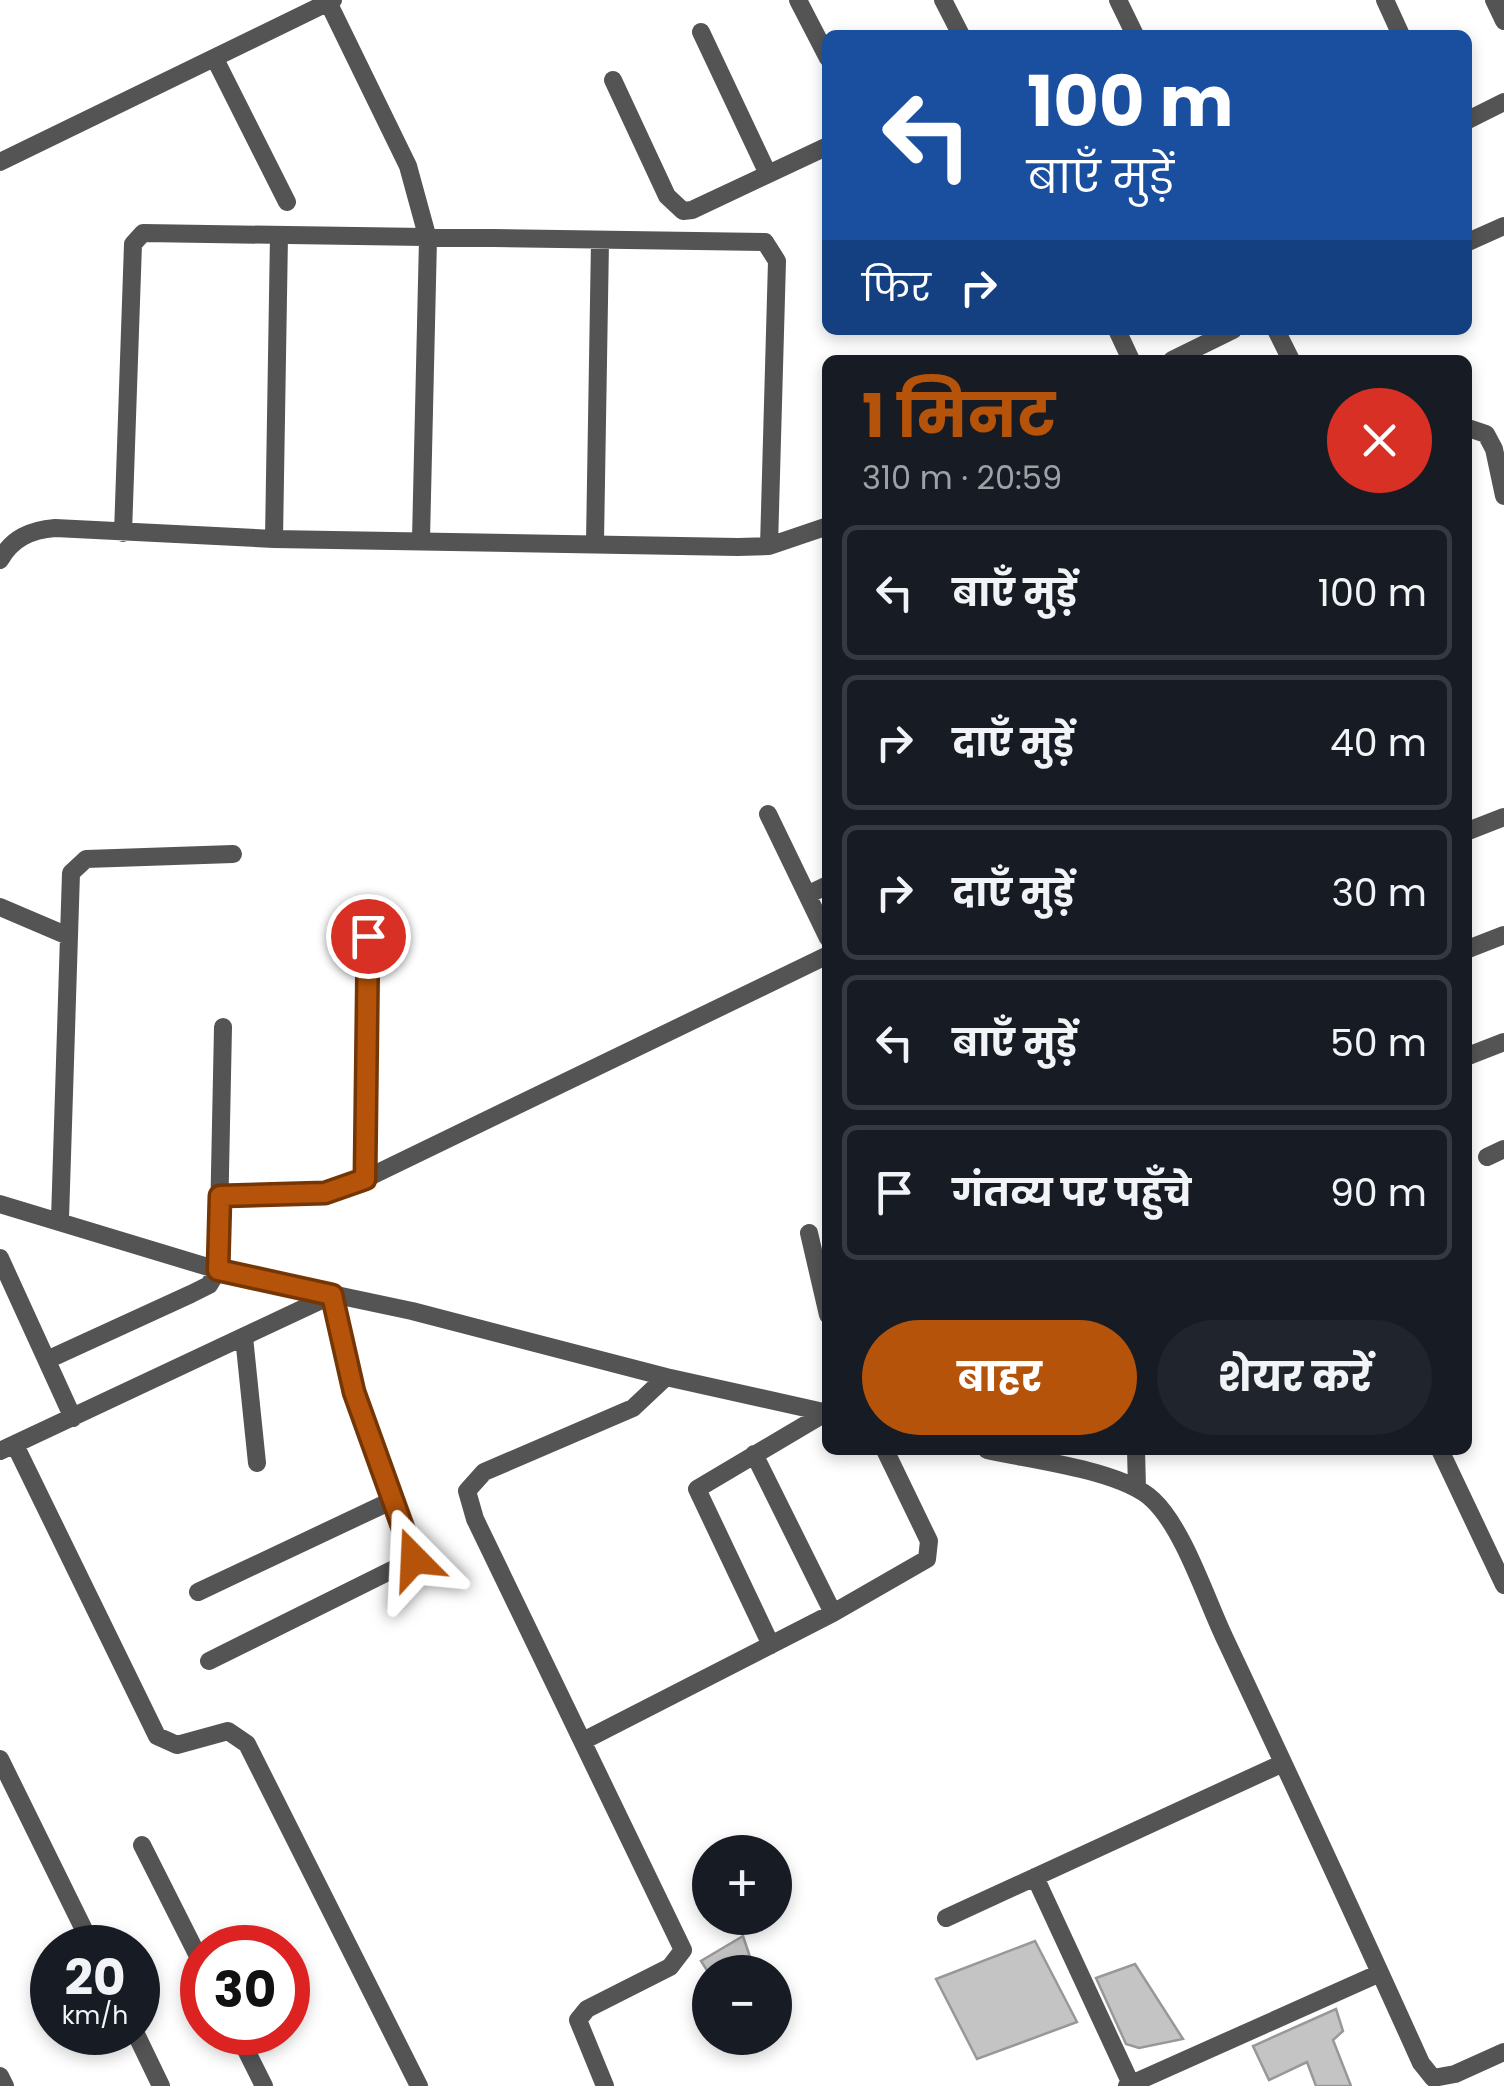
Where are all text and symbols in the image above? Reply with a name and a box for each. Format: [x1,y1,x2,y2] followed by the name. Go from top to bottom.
[1027,52,1234,151] text: 100 m
[862,70,992,200] icon: left
[1027,146,1174,209] text: बाएँ मुड़ें
[951,260,1006,315] icon: right
[862,261,931,314] text: फिर
[862,374,1055,458] text: 1 मिनट
[1327,388,1432,493] button: close
[862,455,1062,500] text: 310 m · 20:59
[867,565,922,620] icon: left
[952,566,1077,619] text: बाएँ मुड़ें
[1318,566,1427,619] text: 100 m
[867,715,922,770] icon: right
[952,716,1074,769] text: दाएँ मुड़ें
[1330,716,1427,769] text: 40 m
[867,865,922,920] icon: right
[952,866,1074,919] text: दाएँ मुड़ें
[1331,866,1427,919] text: 30 m
[326,894,411,979] pin
[341,909,396,964] icon: arrive
[867,1015,922,1070] icon: left
[952,1016,1077,1069] text: बाएँ मुड़ें
[1330,1016,1427,1069] text: 50 m
[867,1165,922,1220] icon: arrive
[952,1166,1191,1219] text: गंतव्य पर पहुँचे
[1330,1166,1427,1219] text: 90 m
[862,1320,1137,1435] button: बाहर
[1157,1320,1432,1435] button: शेयर करें
[362,1507,466,1611] position arrow
[692,1835,792,2055] map controls
[692,1835,792,1935] button: +
[180,1925,310,2055] speed limit sign: 30
[64,1942,126,2013] text: 20
[692,1955,792,2055] button: −
[62,1998,128,2033] text: km/h

